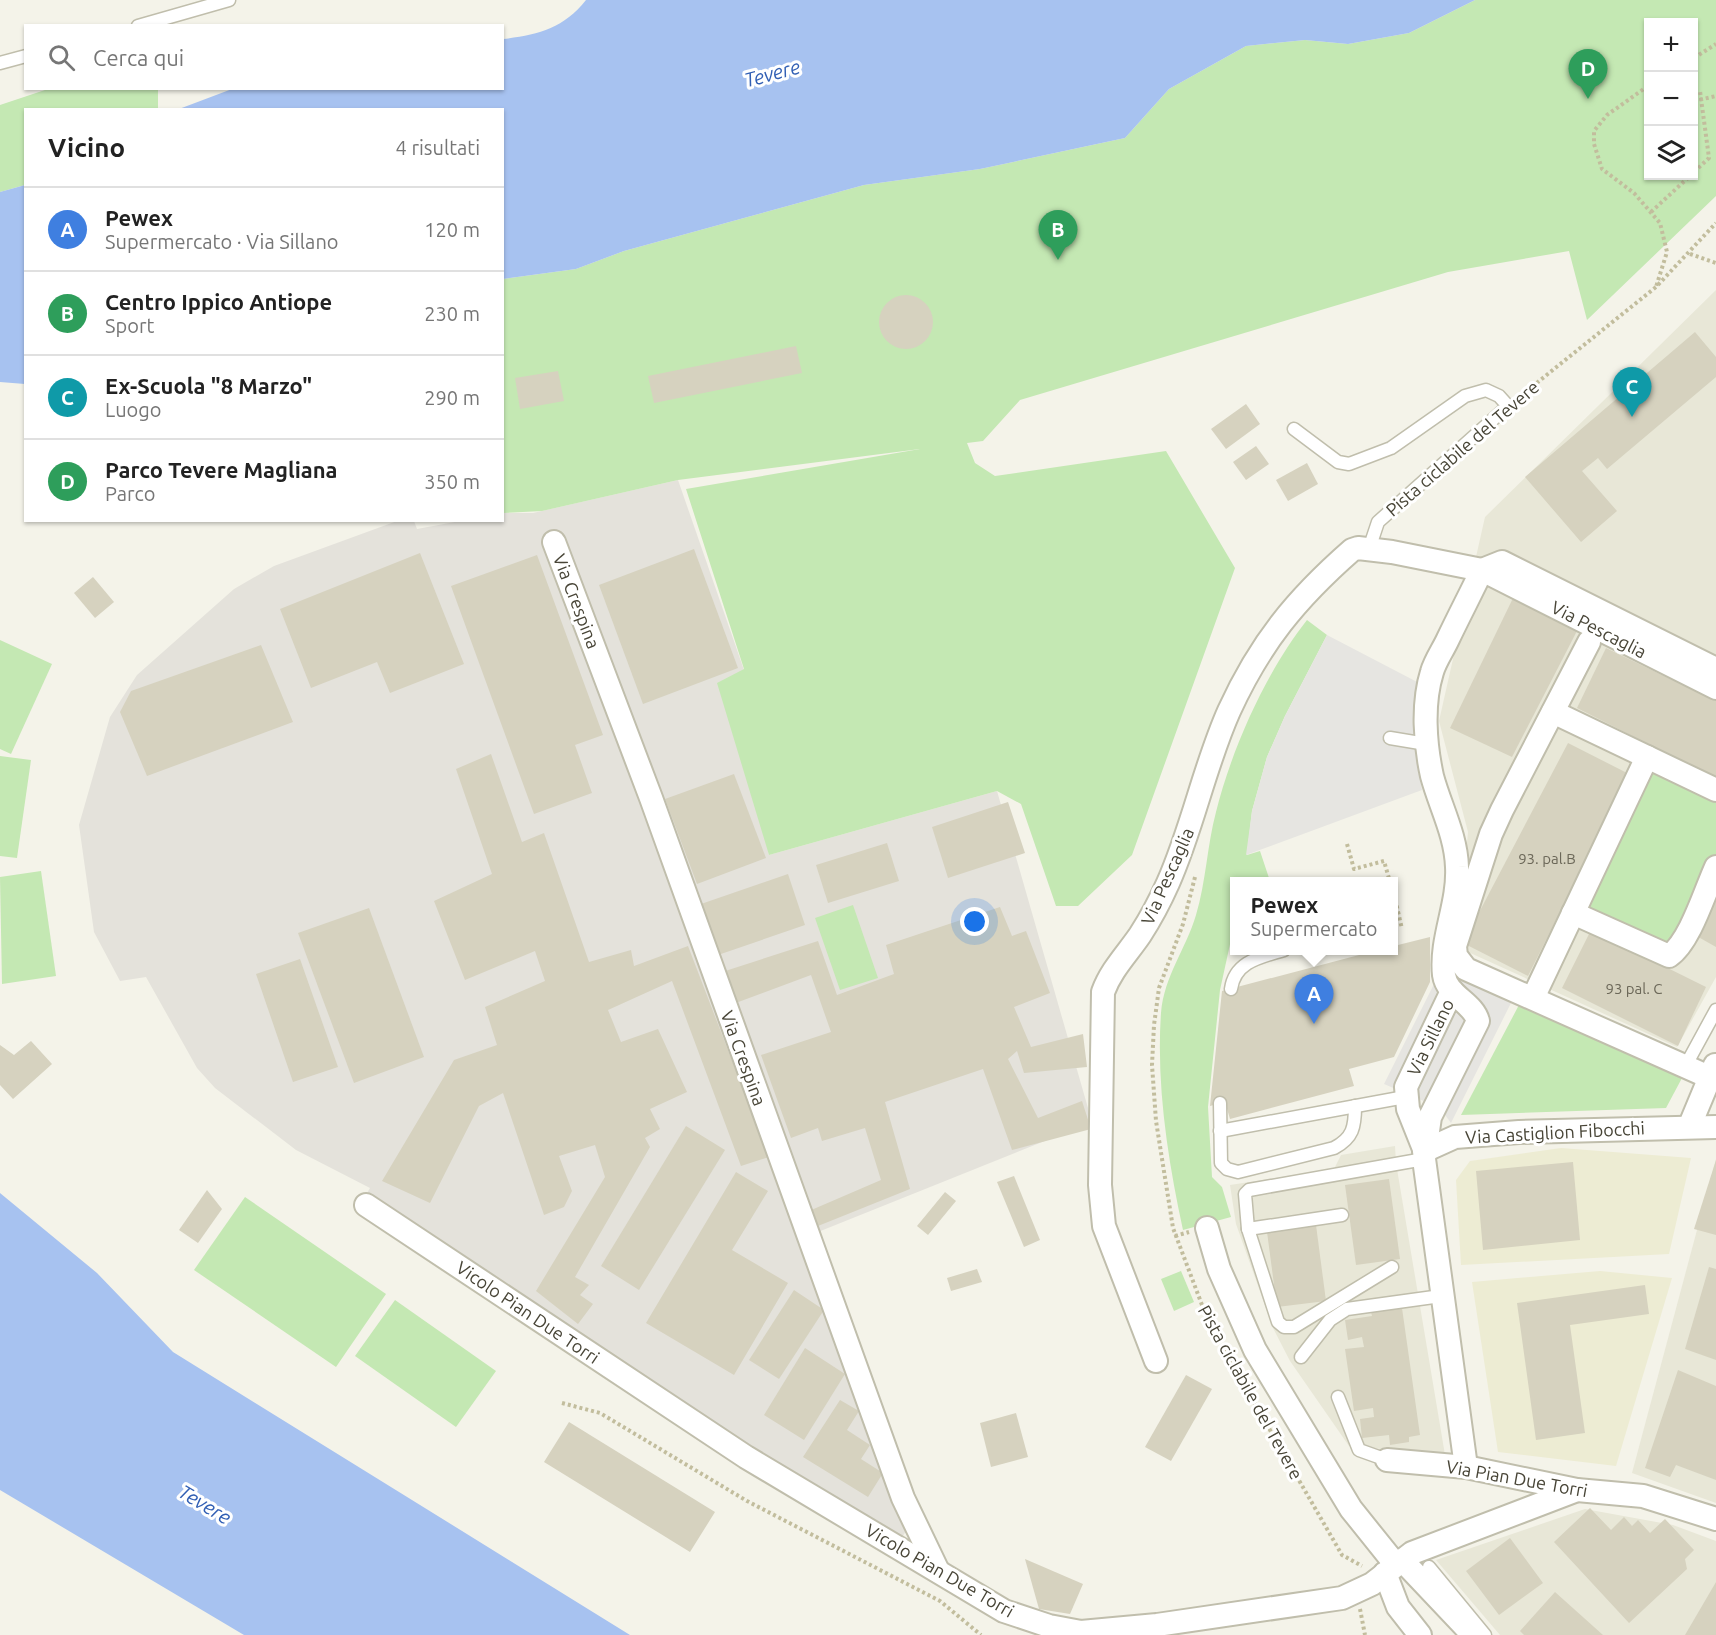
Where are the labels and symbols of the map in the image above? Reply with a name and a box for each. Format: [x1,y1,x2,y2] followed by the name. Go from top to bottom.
[1568,50,1608,99] pin: D
[742,55,802,91] water label: Tevere
[1038,210,1078,260] pin: B
[1612,368,1652,417] pin: C
[1381,376,1543,520] street label: Pista ciclabile del Tevere
[550,551,604,651] street label: Via Crespina
[1548,596,1650,662] street label: Via Pescaglia
[1137,824,1197,928] street label: Via Pescaglia
[1518,850,1576,867] house number: 93. pal.B
[960,907,989,936] your location
[1294,974,1334,1024] pin: A
[1605,980,1663,997] house number: 93 pal. C
[1403,995,1457,1079] street label: Via Sillano
[718,1008,770,1108] street label: Via Crespina
[1465,1117,1645,1147] street label: Via Castiglion Fibocchi
[453,1257,603,1367] street label: Vicolo Pian Due Torri
[1195,1301,1307,1483] street label: Pista ciclabile del Tevere
[1445,1456,1589,1500] street label: Via Pian Due Torri
[175,1479,235,1529] water label: Tevere
[862,1519,1018,1621] street label: Vicolo Pian Due Torri

